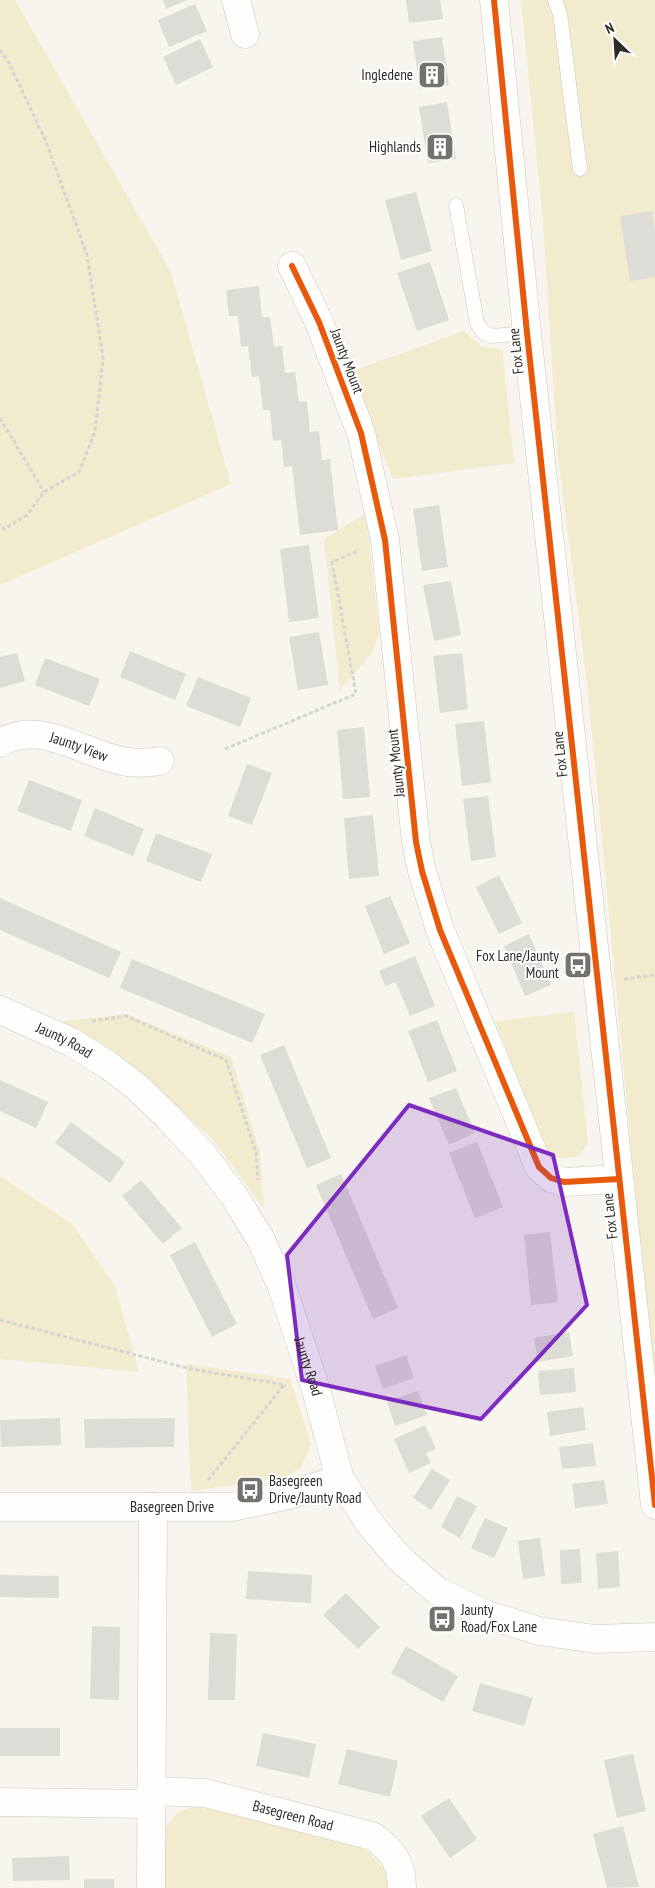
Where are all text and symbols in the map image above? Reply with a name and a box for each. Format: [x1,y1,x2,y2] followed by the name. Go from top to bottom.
[590,15,640,65] north arrow
[602,18,617,38] text: N
[417,60,447,90] building icon: Ingledene
[361,65,413,84] place label: Ingledene
[425,132,455,162] building icon: Highlands
[369,137,421,156] place label: Highlands
[326,325,369,396] street label: Jaunty Mount
[504,327,527,375] street label: Fox Lane
[47,727,110,765] street label: Jaunty View
[382,728,409,799] street label: Jaunty Mount
[548,730,571,778] street label: Fox Lane
[476,946,559,982] place label: Fox Lane/Jaunty Mount
[563,950,593,980] bus stop icon: Fox Lane/Jaunty Mount
[32,1017,96,1062] street label: Jaunty Road
[598,1192,621,1240] street label: Fox Lane
[290,1334,327,1398] street label: Jaunty Road
[269,1471,361,1507] place label: Basegreen Drive/Jaunty Road
[235,1475,265,1505] bus stop icon: Basegreen Drive/Jaunty Road
[130,1497,214,1516] street label: Basegreen Drive
[460,1600,537,1636] place label: Jaunty Road/Fox Lane
[427,1604,457,1634] bus stop icon: Jaunty Road/Fox Lane
[251,1796,336,1835] street label: Basegreen Road

